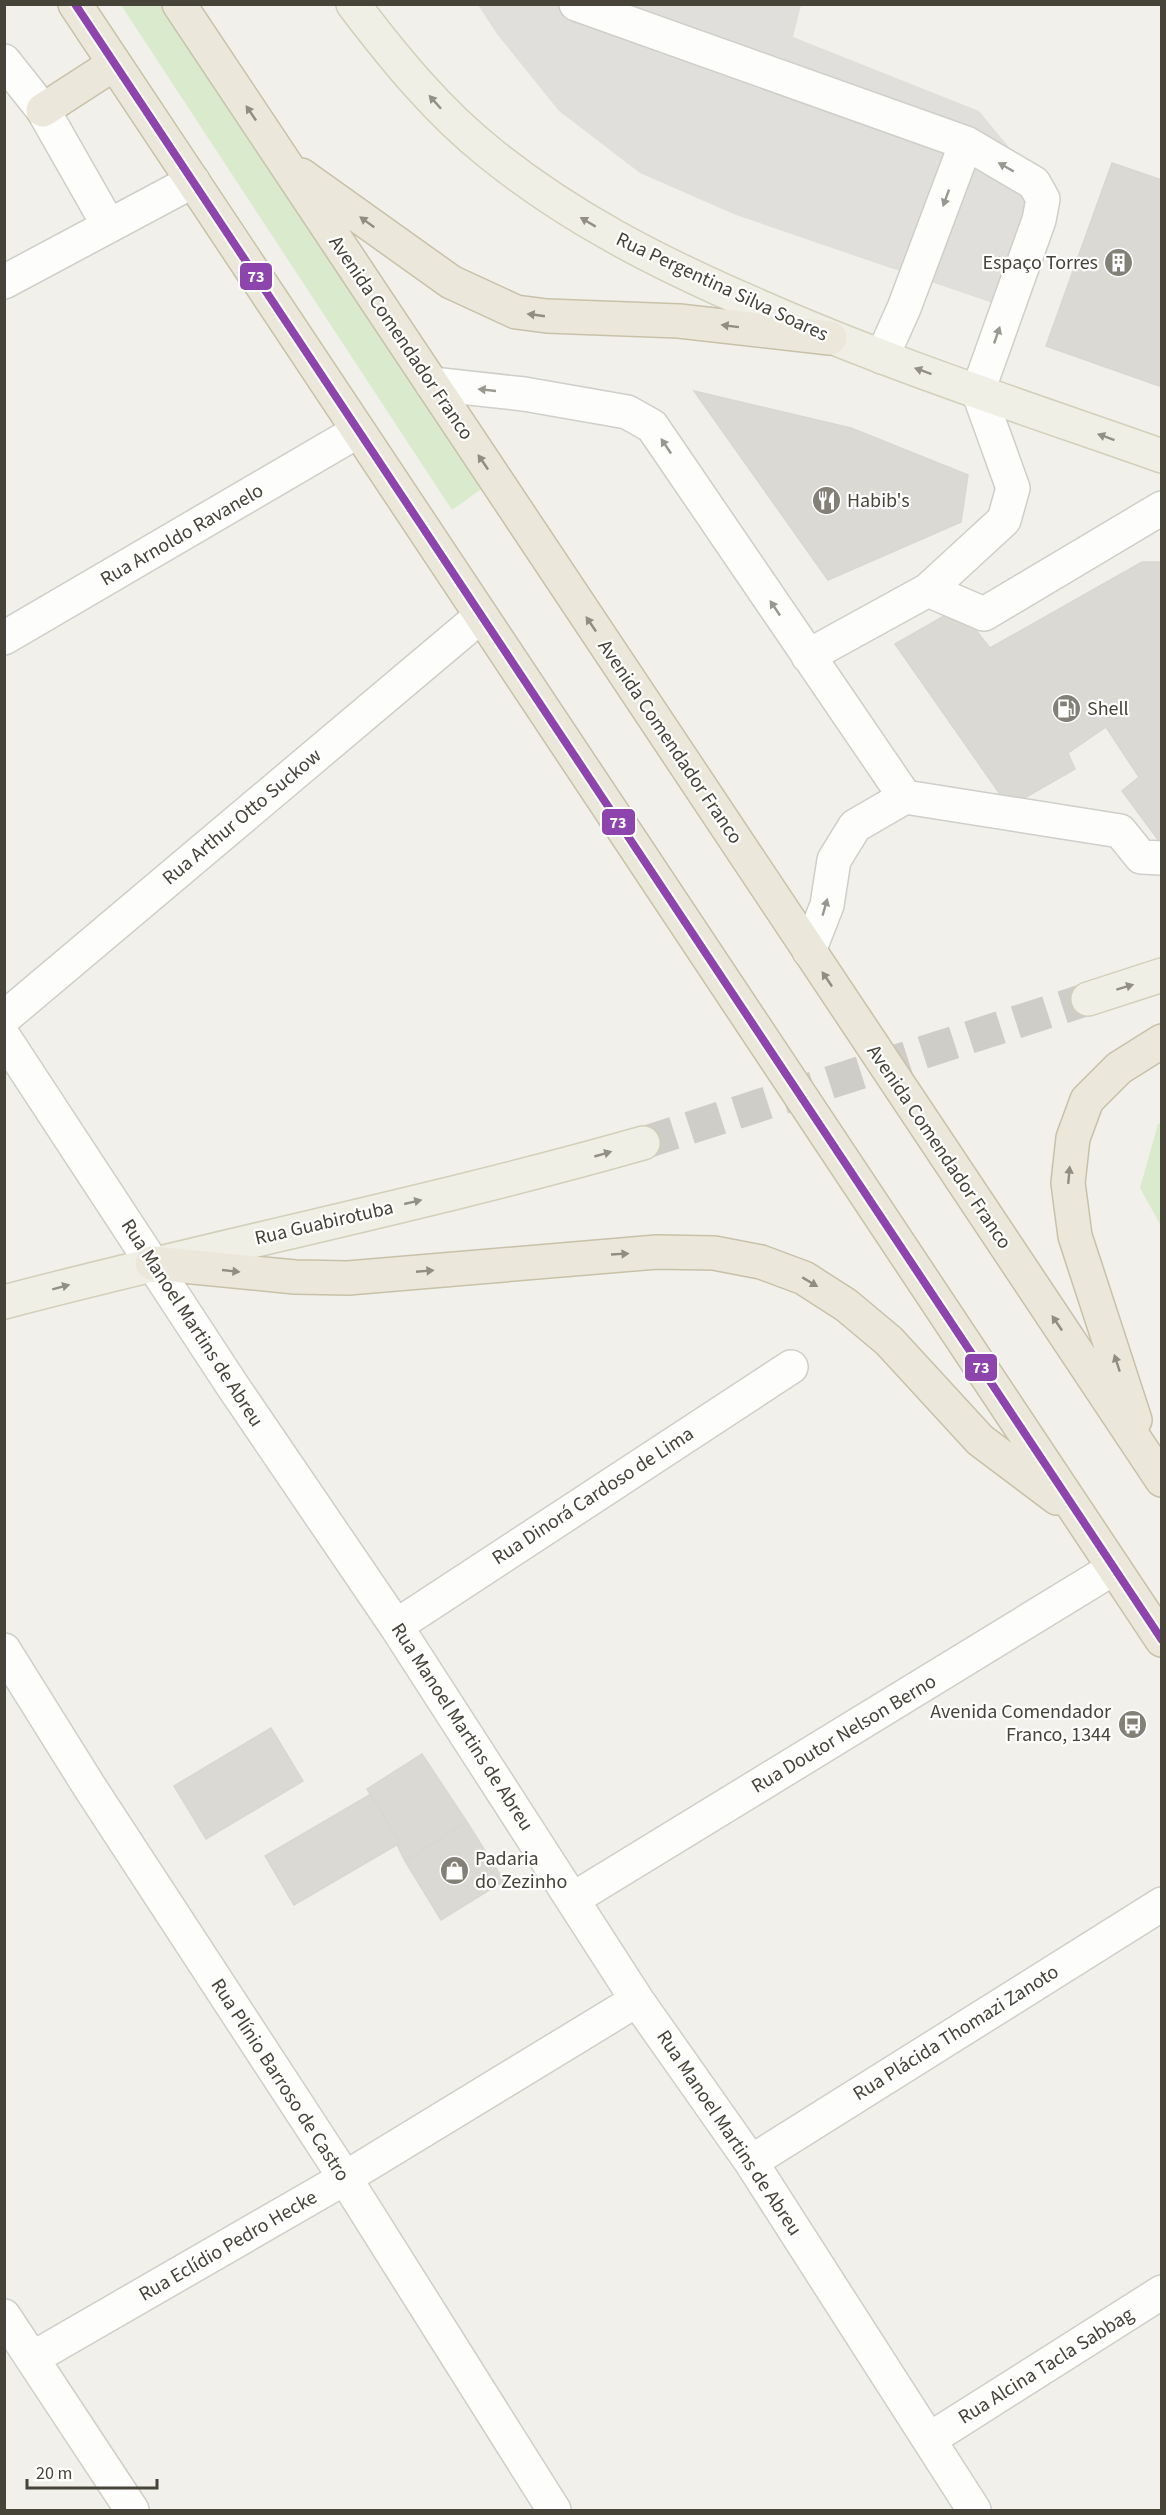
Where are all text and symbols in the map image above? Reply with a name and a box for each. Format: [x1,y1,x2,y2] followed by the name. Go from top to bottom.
[429,95,442,110] one-way arrow
[245,106,257,122] one-way arrow
[998,161,1014,172] one-way arrow
[940,189,950,207] one-way arrow
[359,216,375,228] one-way arrow
[580,216,596,227] one-way arrow
[611,225,833,349] street label: Rua Pergentina Silva Soares
[322,230,480,446] street label: Avenida Comendador Franco
[1103,247,1135,279] building icon: Espaço Torres
[982,249,1098,277] place label: Espaço Torres
[239,262,273,291] line badge: 73
[248,266,264,288] text: 73
[526,310,545,319] one-way arrow
[720,321,739,331] one-way arrow
[992,326,1002,344] one-way arrow
[914,366,932,376] one-way arrow
[477,385,496,395] one-way arrow
[1097,431,1115,441] one-way arrow
[661,438,672,454] one-way arrow
[478,454,489,470] one-way arrow
[95,477,269,593] street label: Rua Arnoldo Ravanelo
[810,485,842,517] restaurant icon: Habib's
[847,487,910,515] place label: Habib's
[769,600,781,616] one-way arrow
[586,616,597,633] one-way arrow
[591,634,749,850] street label: Avenida Comendador Franco
[1050,693,1082,725] fuel station icon: Shell
[1087,695,1129,723] place label: Shell
[156,742,328,892] street label: Rua Arthur Otto Suckow
[601,808,636,836] line badge: 73
[610,812,626,834] text: 73
[821,898,830,916] one-way arrow
[822,971,833,987] one-way arrow
[1116,982,1134,991] one-way arrow
[860,1039,1018,1255] street label: Avenida Comendador Franco
[593,1149,612,1159] one-way arrow
[1064,1166,1074,1185] one-way arrow
[252,1193,396,1253] street label: Rua Guabirotuba
[404,1197,423,1206] one-way arrow
[114,1214,270,1432] street label: Rua Manoel Martins de Abreu
[610,1249,629,1258] one-way arrow
[222,1266,241,1276] one-way arrow
[416,1266,435,1276] one-way arrow
[802,1277,819,1287] one-way arrow
[52,1282,70,1291] one-way arrow
[1052,1315,1063,1331] one-way arrow
[964,1353,998,1382] line badge: 73
[1111,1354,1121,1372] one-way arrow
[973,1357,989,1379] text: 73
[487,1420,699,1572] street label: Rua Dinorá Cardoso de Lima
[384,1618,540,1836] street label: Rua Manoel Martins de Abreu
[746,1668,942,1800] street label: Rua Doutor Nelson Berno
[930,1698,1111,1749] place label: Avenida Comendador Franco, 1344
[1116,1708,1148,1740] bus stop icon: Avenida Comendador Franco, 1344
[475,1845,567,1896] place label: Padaria do Zezinho
[438,1855,470,1887] shop icon: Padaria do Zezinho
[848,1958,1064,2108] street label: Rua Plácida Thomazi Zanoto
[204,1973,356,2187] street label: Rua Plínio Barroso de Castro
[650,2025,808,2241] street label: Rua Manoel Martins de Abreu
[134,2183,322,2309] street label: Rua Eclídio Pedro Hecke
[953,2301,1139,2431] street label: Rua Alcina Tacla Sabbag
[27,2452,158,2490] scale bar
[36,2461,72,2486] text: 20 m

